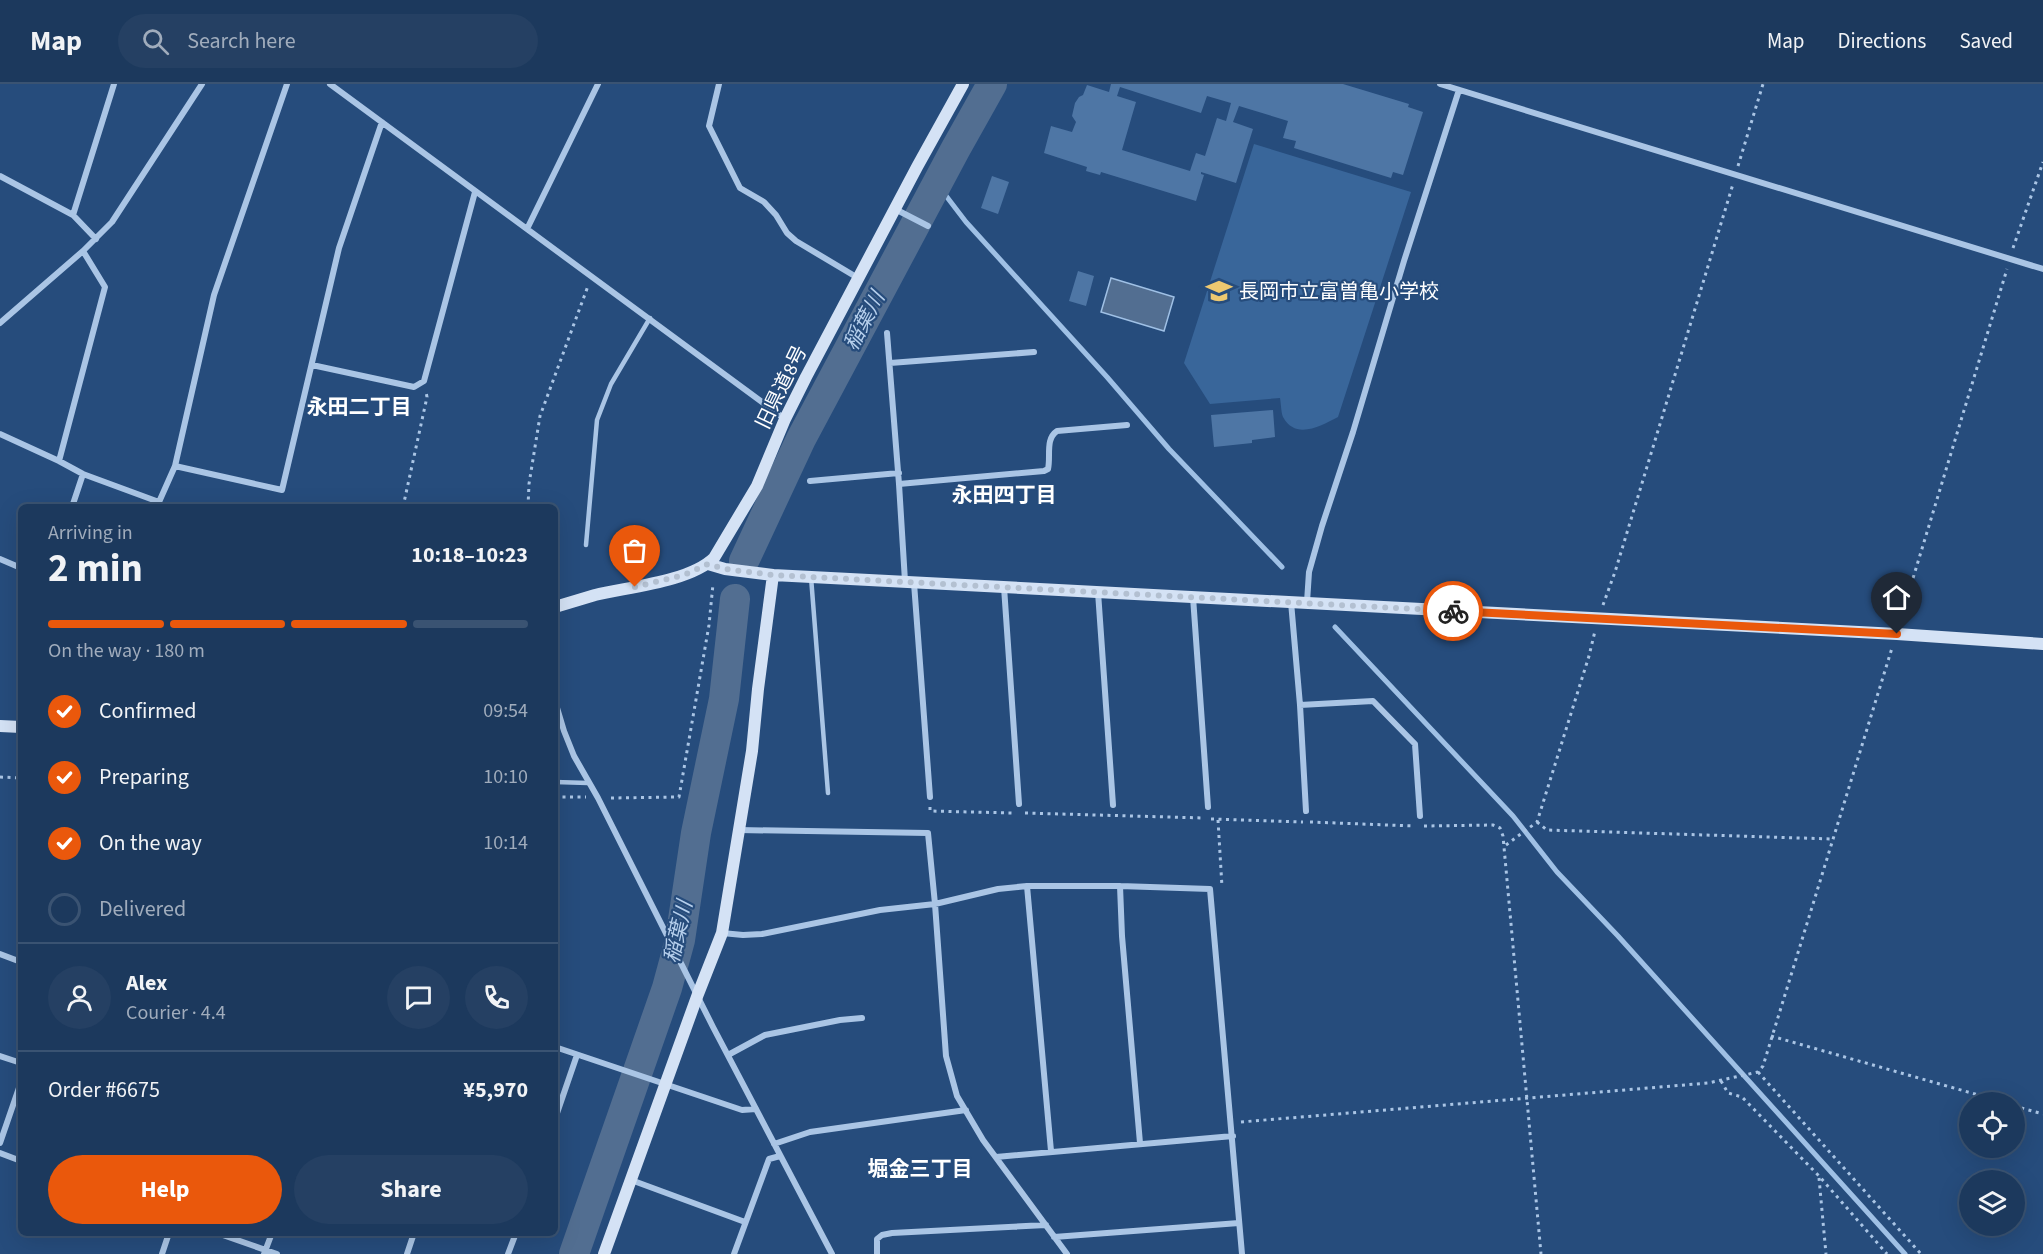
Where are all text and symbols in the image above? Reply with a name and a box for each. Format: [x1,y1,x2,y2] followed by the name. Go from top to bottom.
[118,14,538,68] search box
[30,21,82,61] text: Map
[139,25,172,58] icon: search
[187,25,296,57] text: Search here
[1767,26,1805,56] text: Map
[1838,26,1926,56] text: Directions
[1959,26,2013,56] text: Saved
[1204,276,1234,306] school or university icon: 長岡市立富曽亀小学校
[1239,278,1439,306] place label: 長岡市立富曽亀小学校
[836,284,893,356] water label: 稲葉川
[750,341,814,434] street label: 旧県道8号
[307,392,412,422] district label: 永田二丁目
[952,480,1057,510] district label: 永田四丁目
[48,519,133,547] text: Arriving in
[609,525,660,587] pin
[618,534,651,567] icon: bag
[411,539,528,571] text: 10:18–10:23
[48,541,143,597] text: 2 min
[1871,572,1922,634] pin
[1423,581,1483,641] courier
[1880,581,1913,614] icon: home
[1437,595,1470,628] icon: bike
[48,637,205,665] text: On the way · 180 m
[48,695,81,728] icon: check
[99,695,196,727] text: Confirmed
[483,697,528,725] text: 09:54
[48,761,81,794] icon: check
[99,761,189,793] text: Preparing
[483,763,528,791] text: 10:10
[48,827,81,860] icon: check
[99,827,202,859] text: On the way
[483,829,528,857] text: 10:14
[99,893,186,925] text: Delivered
[656,896,700,966] water label: 稲葉川
[48,966,111,1029] button: person
[387,966,450,1029] button: chat
[465,966,528,1029] button: phone
[126,967,167,999] text: Alex
[126,999,226,1027] text: Courier · 4.4
[48,1074,160,1106] text: Order #6675
[463,1074,528,1106] text: ¥5,970
[1959,1092,2025,1236] map controls
[1959,1092,2025,1158] button: locate
[868,1154,973,1184] district label: 堀金三丁目
[48,1155,282,1224] button: Help
[294,1155,528,1224] button: Share
[1959,1170,2025,1236] button: layers

